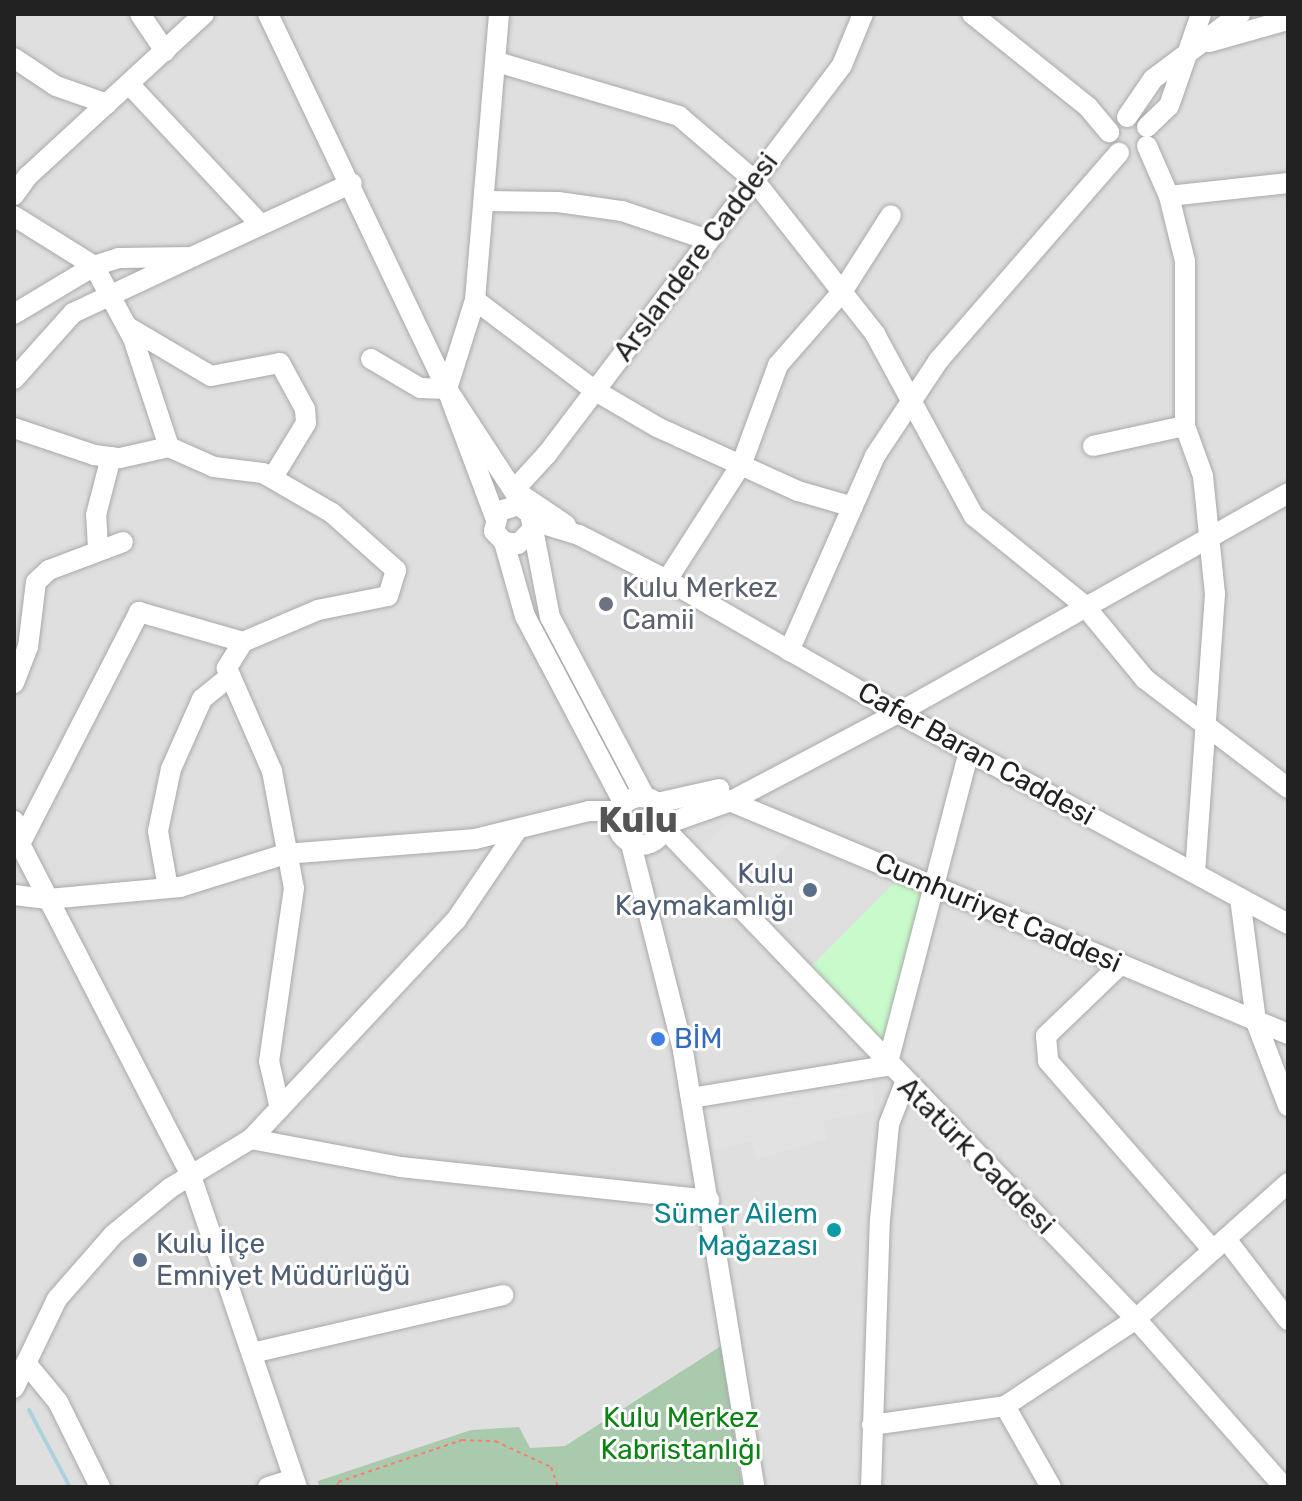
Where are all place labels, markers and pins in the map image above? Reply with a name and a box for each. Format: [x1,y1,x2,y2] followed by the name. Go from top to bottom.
[622,571,778,637] place label: Kulu Merkez Camii
[597,595,615,613] marker: Kulu Merkez Camii
[615,857,794,923] place label: Kulu Kaymakamlığı
[801,881,819,899] marker: Kulu Kaymakamlığı
[674,1022,723,1056] place label: BİM
[649,1030,667,1048] marker: BİM
[653,1197,818,1263] place label: Sümer Ailem Mağazası
[825,1221,843,1239] marker: Sümer Ailem Mağazası
[156,1227,410,1293] place label: Kulu İlçe Emniyet Müdürlüğü
[131,1251,149,1269] marker: Kulu İlçe Emniyet Müdürlüğü

